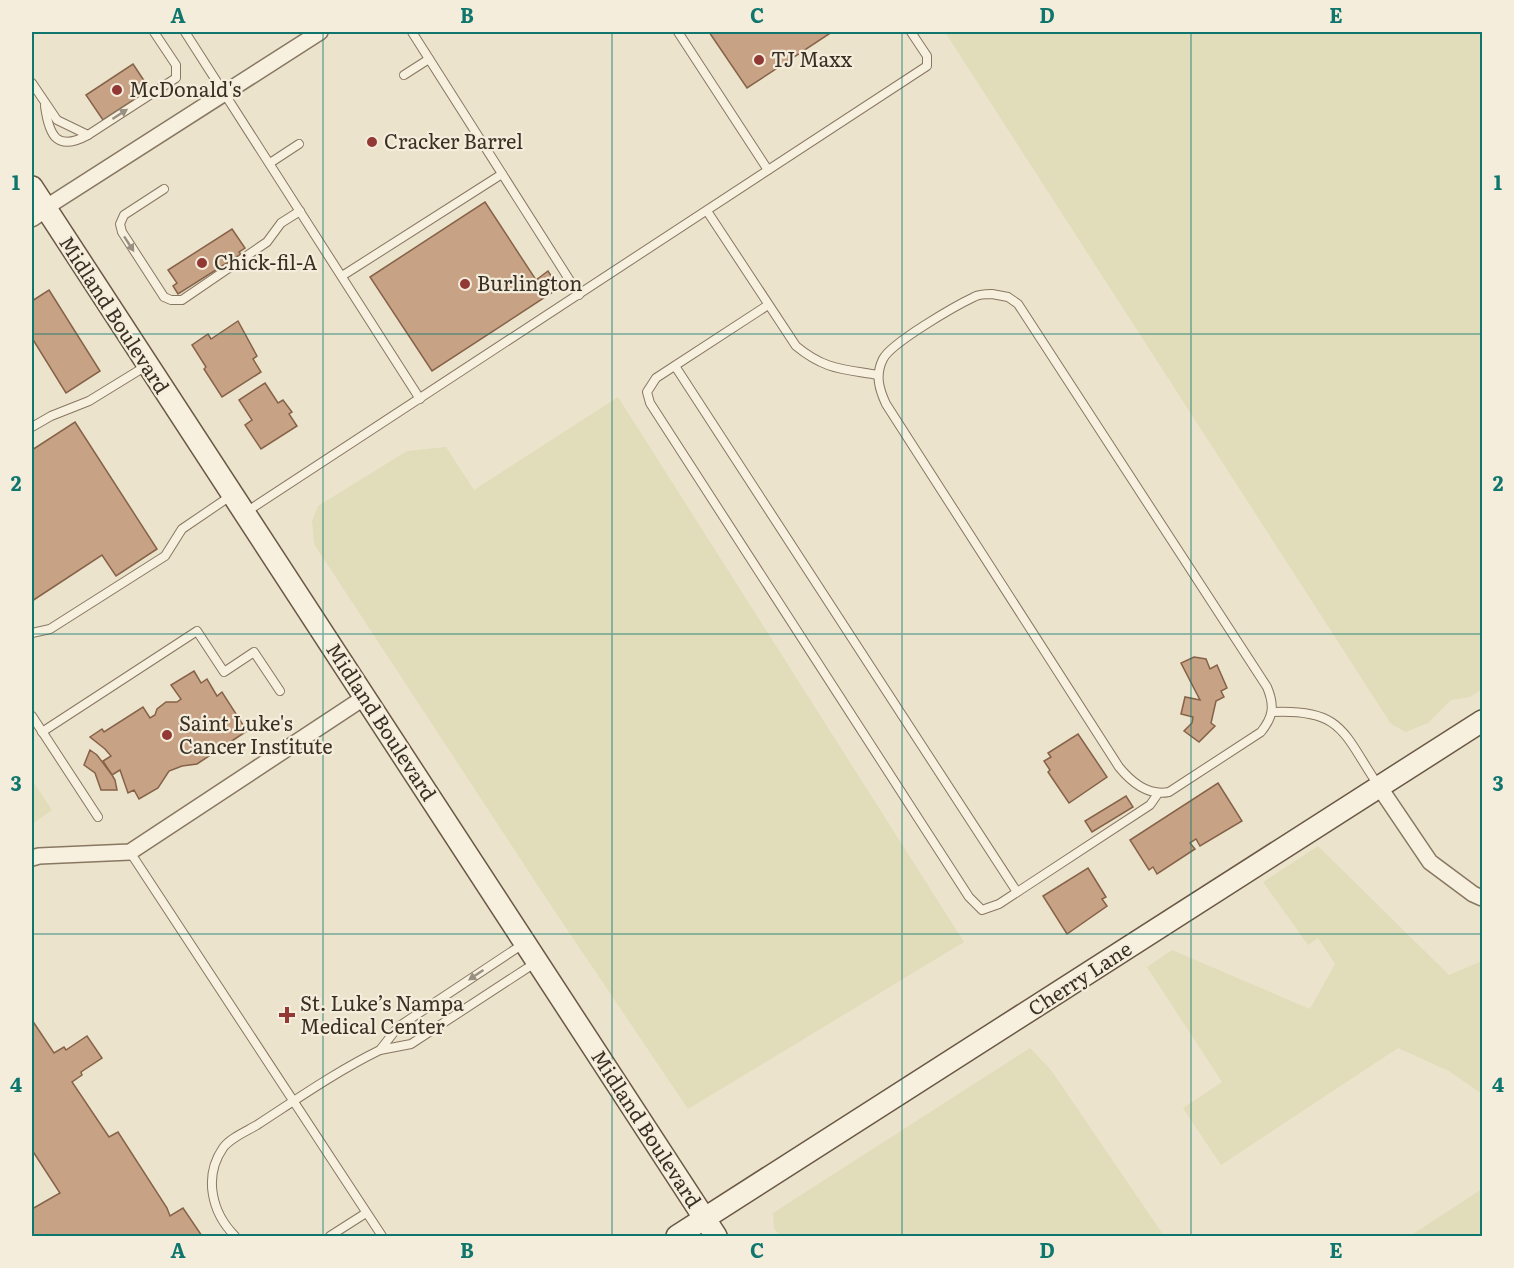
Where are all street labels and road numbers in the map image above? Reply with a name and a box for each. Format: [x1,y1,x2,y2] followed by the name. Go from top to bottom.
[53,229,178,399] street label: Midland Boulevard
[320,636,445,806] street label: Midland Boulevard
[1021,933,1137,1022] street label: Cherry Lane
[585,1043,710,1213] street label: Midland Boulevard

